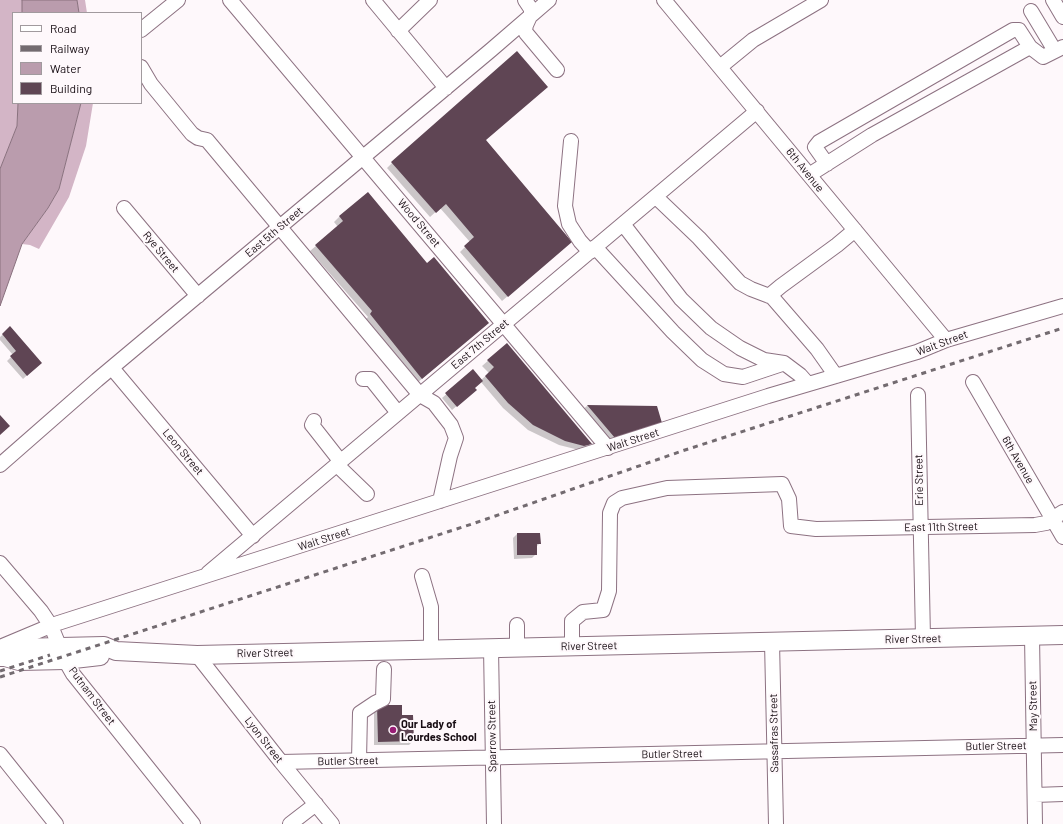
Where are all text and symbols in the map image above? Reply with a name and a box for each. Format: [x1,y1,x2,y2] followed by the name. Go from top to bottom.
[12,12,142,104] legend
[50,21,77,35] text: Road
[50,41,89,55] text: Railway
[50,61,81,75] text: Water
[50,81,92,95] text: Building
[783,145,827,195] street label: 6th Avenue
[395,196,443,250] street label: Wood Street
[242,204,306,260] street label: East 5th Street
[140,229,182,275] street label: Rye Street
[449,316,511,372] street label: East 7th Street
[914,328,970,358] street label: Wait Street
[605,425,661,455] street label: Wait Street
[160,426,206,478] street label: Leon Street
[999,434,1037,486] street label: 6th Avenue
[912,454,926,506] street label: Erie Street
[904,520,978,534] street label: East 11th Street
[296,524,352,554] street label: Wait Street
[885,632,941,646] street label: River Street
[561,639,617,653] street label: River Street
[237,646,293,660] street label: River Street
[66,664,118,728] street label: Putnam Street
[1026,681,1040,731] street label: May Street
[767,693,781,773] street label: Sassafras Street
[485,700,499,772] street label: Sparrow Street
[242,714,286,766] street label: Lyon Street
[401,717,477,743] place label: Our Lady of Lourdes School
[388,725,398,735] marker: Our Lady of Lourdes School
[965,739,1027,753] street label: Butler Street
[641,747,703,761] street label: Butler Street
[317,754,379,768] street label: Butler Street

